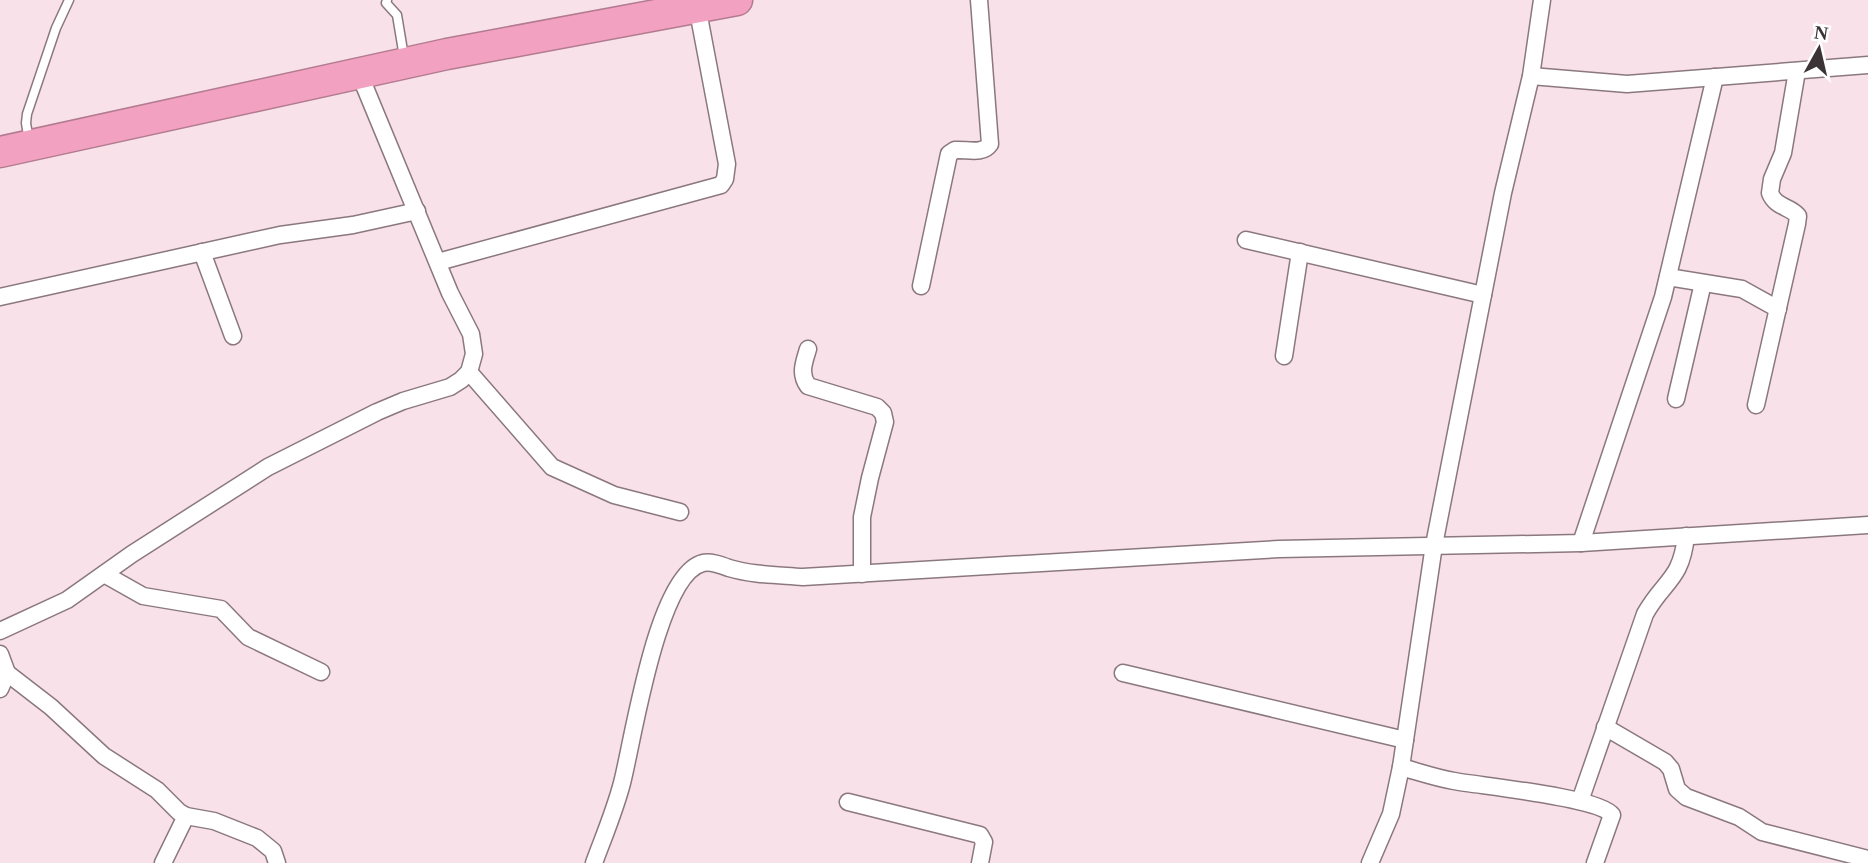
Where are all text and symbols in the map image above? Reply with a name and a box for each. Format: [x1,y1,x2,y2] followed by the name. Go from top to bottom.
[1784,14,1854,84] north arrow
[1813,21,1830,44] text: N

